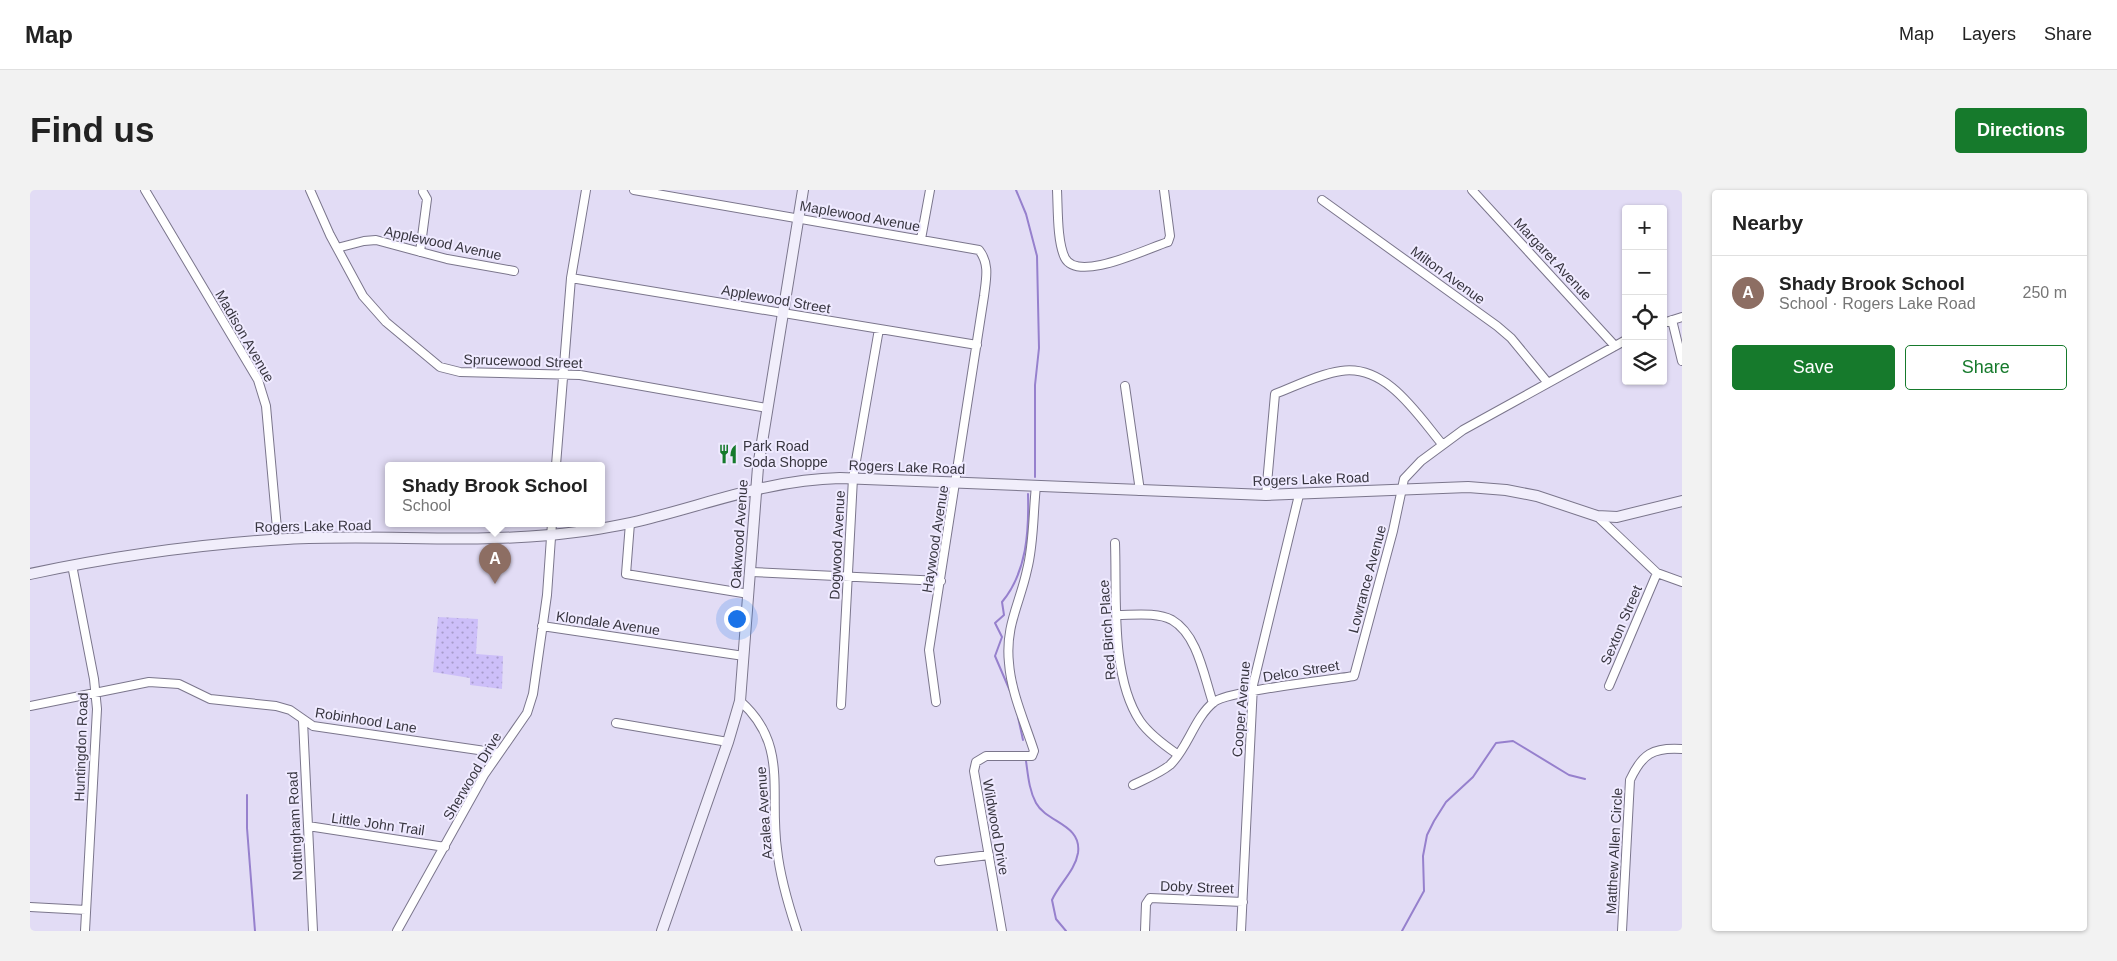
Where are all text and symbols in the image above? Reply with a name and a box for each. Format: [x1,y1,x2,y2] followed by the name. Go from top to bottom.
[25,21,73,48] text: Map
[1899,24,1934,44] text: Map
[1962,24,2016,44] text: Layers
[2044,24,2092,44] text: Share
[1955,108,2087,153] button: Directions
[30,110,154,149] text: Find us
[799,198,922,235] street label: Maplewood Avenue
[1622,205,1667,385] map controls
[1622,205,1667,250] button: +
[1732,211,1803,234] text: Nearby
[1511,215,1595,304] street label: Margaret Avenue
[383,223,503,263] street label: Applewood Avenue
[1408,243,1488,307] street label: Milton Avenue
[1622,250,1667,295] button: −
[1779,273,1965,294] text: Shady Brook School
[720,282,832,316] street label: Applewood Street
[1742,284,1754,301] text: A
[2023,284,2067,301] text: 250 m
[212,287,278,385] street label: Madison Avenue
[1622,295,1667,340] button: locate
[1779,295,1976,312] text: School · Rogers Lake Road
[1622,340,1667,385] button: layers
[1732,345,1895,390] button: Save
[1905,345,2067,390] button: Share
[463,351,583,371] street label: Sprucewood Street
[743,438,828,470] place label: Park Road Soda Shoppe
[717,443,739,465] restaurant icon: Park Road Soda Shoppe
[848,457,966,477] street label: Rogers Lake Road
[385,462,605,527] popup
[1252,469,1370,489] street label: Rogers Lake Road
[402,475,588,496] text: Shady Brook School
[727,479,751,589] street label: Oakwood Avenue
[919,484,951,594] street label: Haywood Avenue
[826,490,848,600] street label: Dogwood Avenue
[402,497,451,514] text: School
[254,517,372,535] street label: Rogers Lake Road
[1345,523,1389,635] street label: Lowrance Avenue
[479,543,511,584] pin: A
[1096,579,1118,681] street label: Red Birch Place
[1597,583,1645,667] street label: Sexton Street
[724,606,750,632] your location
[555,608,661,638] street label: Klondale Avenue
[1262,657,1340,685] street label: Delco Street
[1229,660,1253,758] street label: Cooper Avenue
[71,692,91,802] street label: Huntingdon Road
[314,704,418,736] street label: Robinhood Lane
[439,729,505,823] street label: Sherwood Drive
[753,766,775,860] street label: Azalea Avenue
[284,771,306,881] street label: Nottingham Road
[980,778,1012,876] street label: Wildwood Drive
[1603,787,1625,915] street label: Matthew Allen Circle
[330,810,426,838] street label: Little John Trail
[1160,878,1234,896] street label: Doby Street

